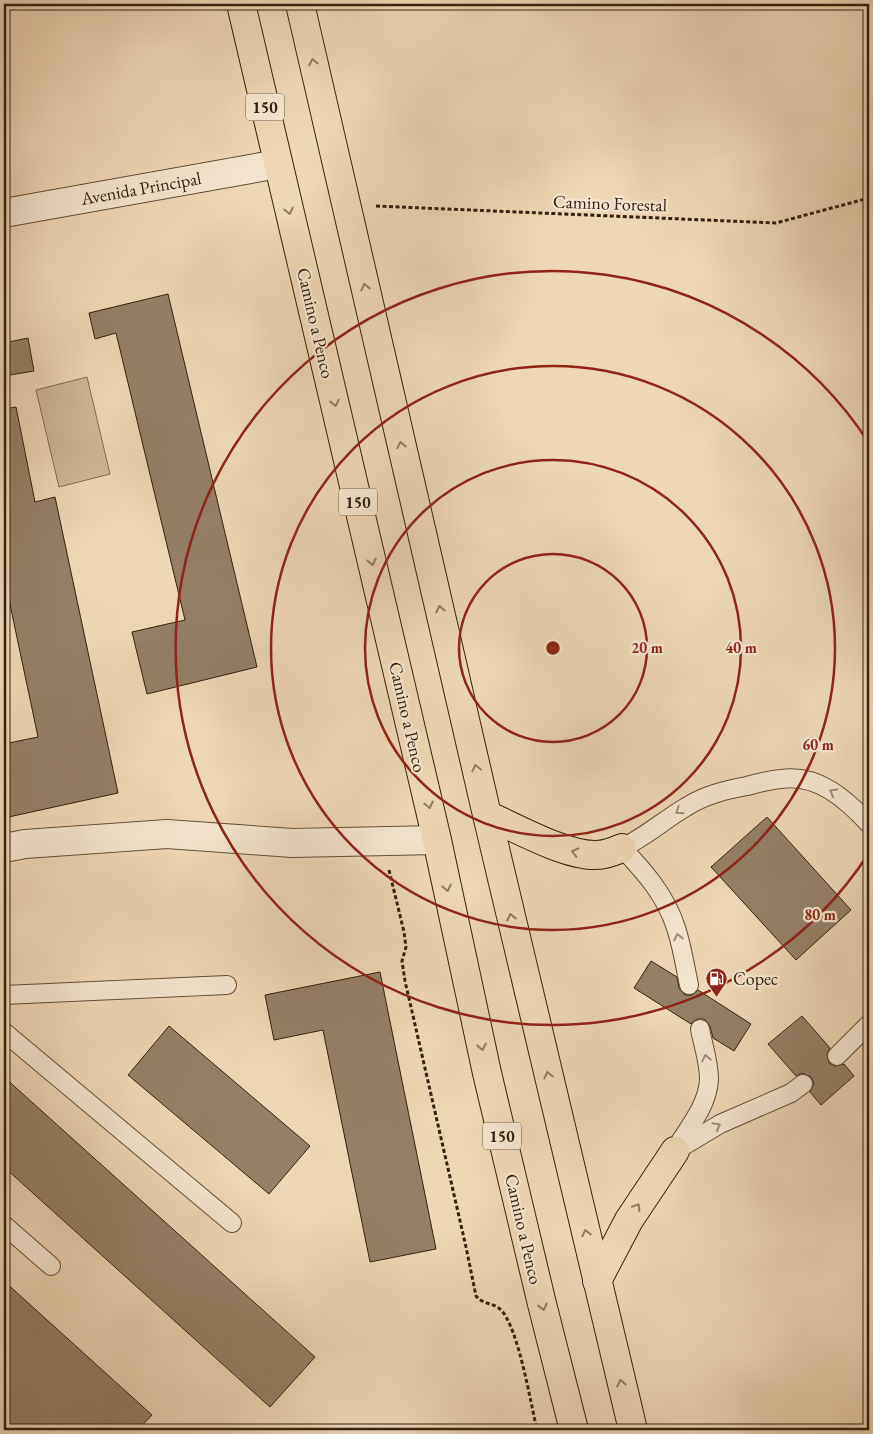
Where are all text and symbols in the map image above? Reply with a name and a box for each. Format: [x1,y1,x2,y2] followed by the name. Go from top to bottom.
[308,57,319,66] one-way arrow
[246,94,284,120] road number: 150
[78,166,203,210] street label: Avenida Principal
[553,190,667,216] street label: Camino Forestal
[283,207,294,216] one-way arrow
[292,266,340,381] street label: Camino a Penco
[360,282,371,291] one-way arrow
[329,399,340,408] one-way arrow
[396,441,407,450] one-way arrow
[339,488,377,516] road number: 150
[366,557,377,566] one-way arrow
[435,605,446,614] one-way arrow
[631,638,663,657] text: 20 m
[725,638,757,657] text: 40 m
[544,639,562,657] centre of rings
[384,660,432,775] street label: Camino a Penco
[802,735,834,754] text: 60 m
[471,763,482,772] one-way arrow
[829,788,838,798] one-way arrow
[423,801,434,809] one-way arrow
[675,805,685,814] one-way arrow
[570,847,579,858] one-way arrow
[441,884,452,892] one-way arrow
[804,905,836,924] text: 80 m
[506,912,517,921] one-way arrow
[673,933,684,942] one-way arrow
[705,966,729,997] fuel station icon: Copec
[733,967,778,990] place label: Copec
[476,1042,487,1051] one-way arrow
[701,1054,712,1063] one-way arrow
[543,1070,554,1079] one-way arrow
[483,1122,521,1150] road number: 150
[711,1122,720,1132] one-way arrow
[500,1172,548,1287] street label: Camino a Penco
[630,1203,640,1212] one-way arrow
[581,1229,592,1238] one-way arrow
[537,1303,547,1311] one-way arrow
[616,1378,627,1387] one-way arrow

